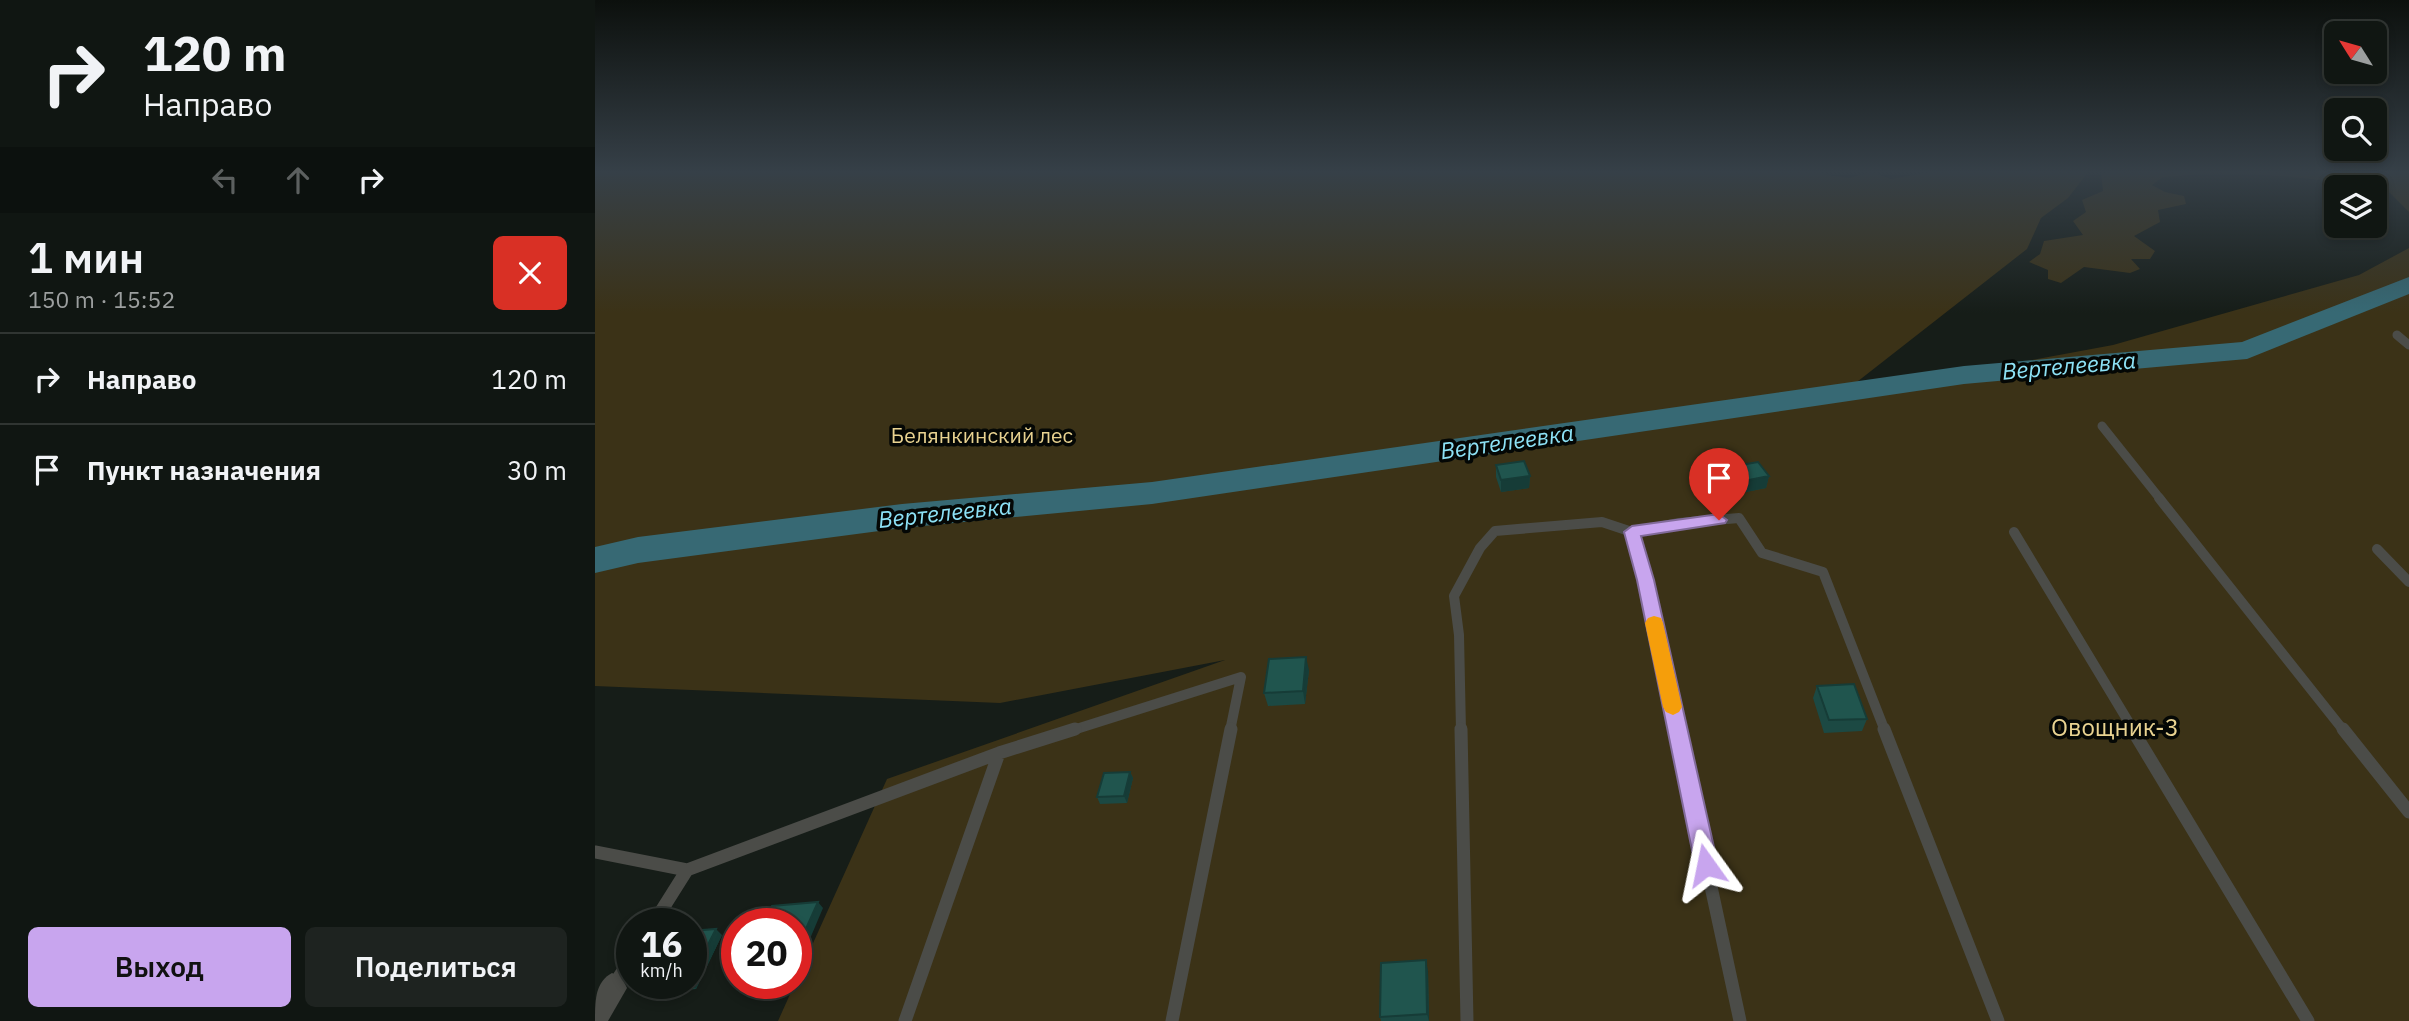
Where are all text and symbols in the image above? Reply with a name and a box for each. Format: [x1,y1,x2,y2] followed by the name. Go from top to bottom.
[143,21,287,84] text: 120 m
[2324,21,2387,84] north arrow
[2324,21,2387,238] map controls
[28,28,119,119] icon: right
[143,83,272,125] text: Направо
[2324,98,2387,161] button: search
[206,161,244,199] icon: left
[279,161,317,199] icon: ahead
[352,161,390,199] icon: right
[2324,175,2387,238] button: layers
[28,230,144,285] text: 1 мин
[493,236,567,310] button: close
[28,284,175,314] text: 150 m · 15:52
[2001,344,2137,386] water label: Вертелеевка
[28,360,66,398] icon: right
[87,362,196,396] text: Направо
[491,362,567,396] text: 120 m
[1438,417,1576,465] water label: Вертелеевка
[891,421,1073,449] park label: Белянкинский лес
[1689,448,1749,520] pin
[28,451,66,489] icon: arrive
[87,453,321,487] text: Пункт назначения
[507,453,567,487] text: 30 m
[1700,459,1738,497] icon: arrive
[876,490,1013,534] water label: Вертелеевка
[2051,711,2179,743] park label: Овощник-3
[1669,828,1743,902] position arrow
[721,908,812,999] speed limit sign: 20
[640,921,683,967] text: 16
[28,927,291,1007] button: Выход
[305,927,567,1007] button: Поделиться
[640,959,683,982] text: km/h

